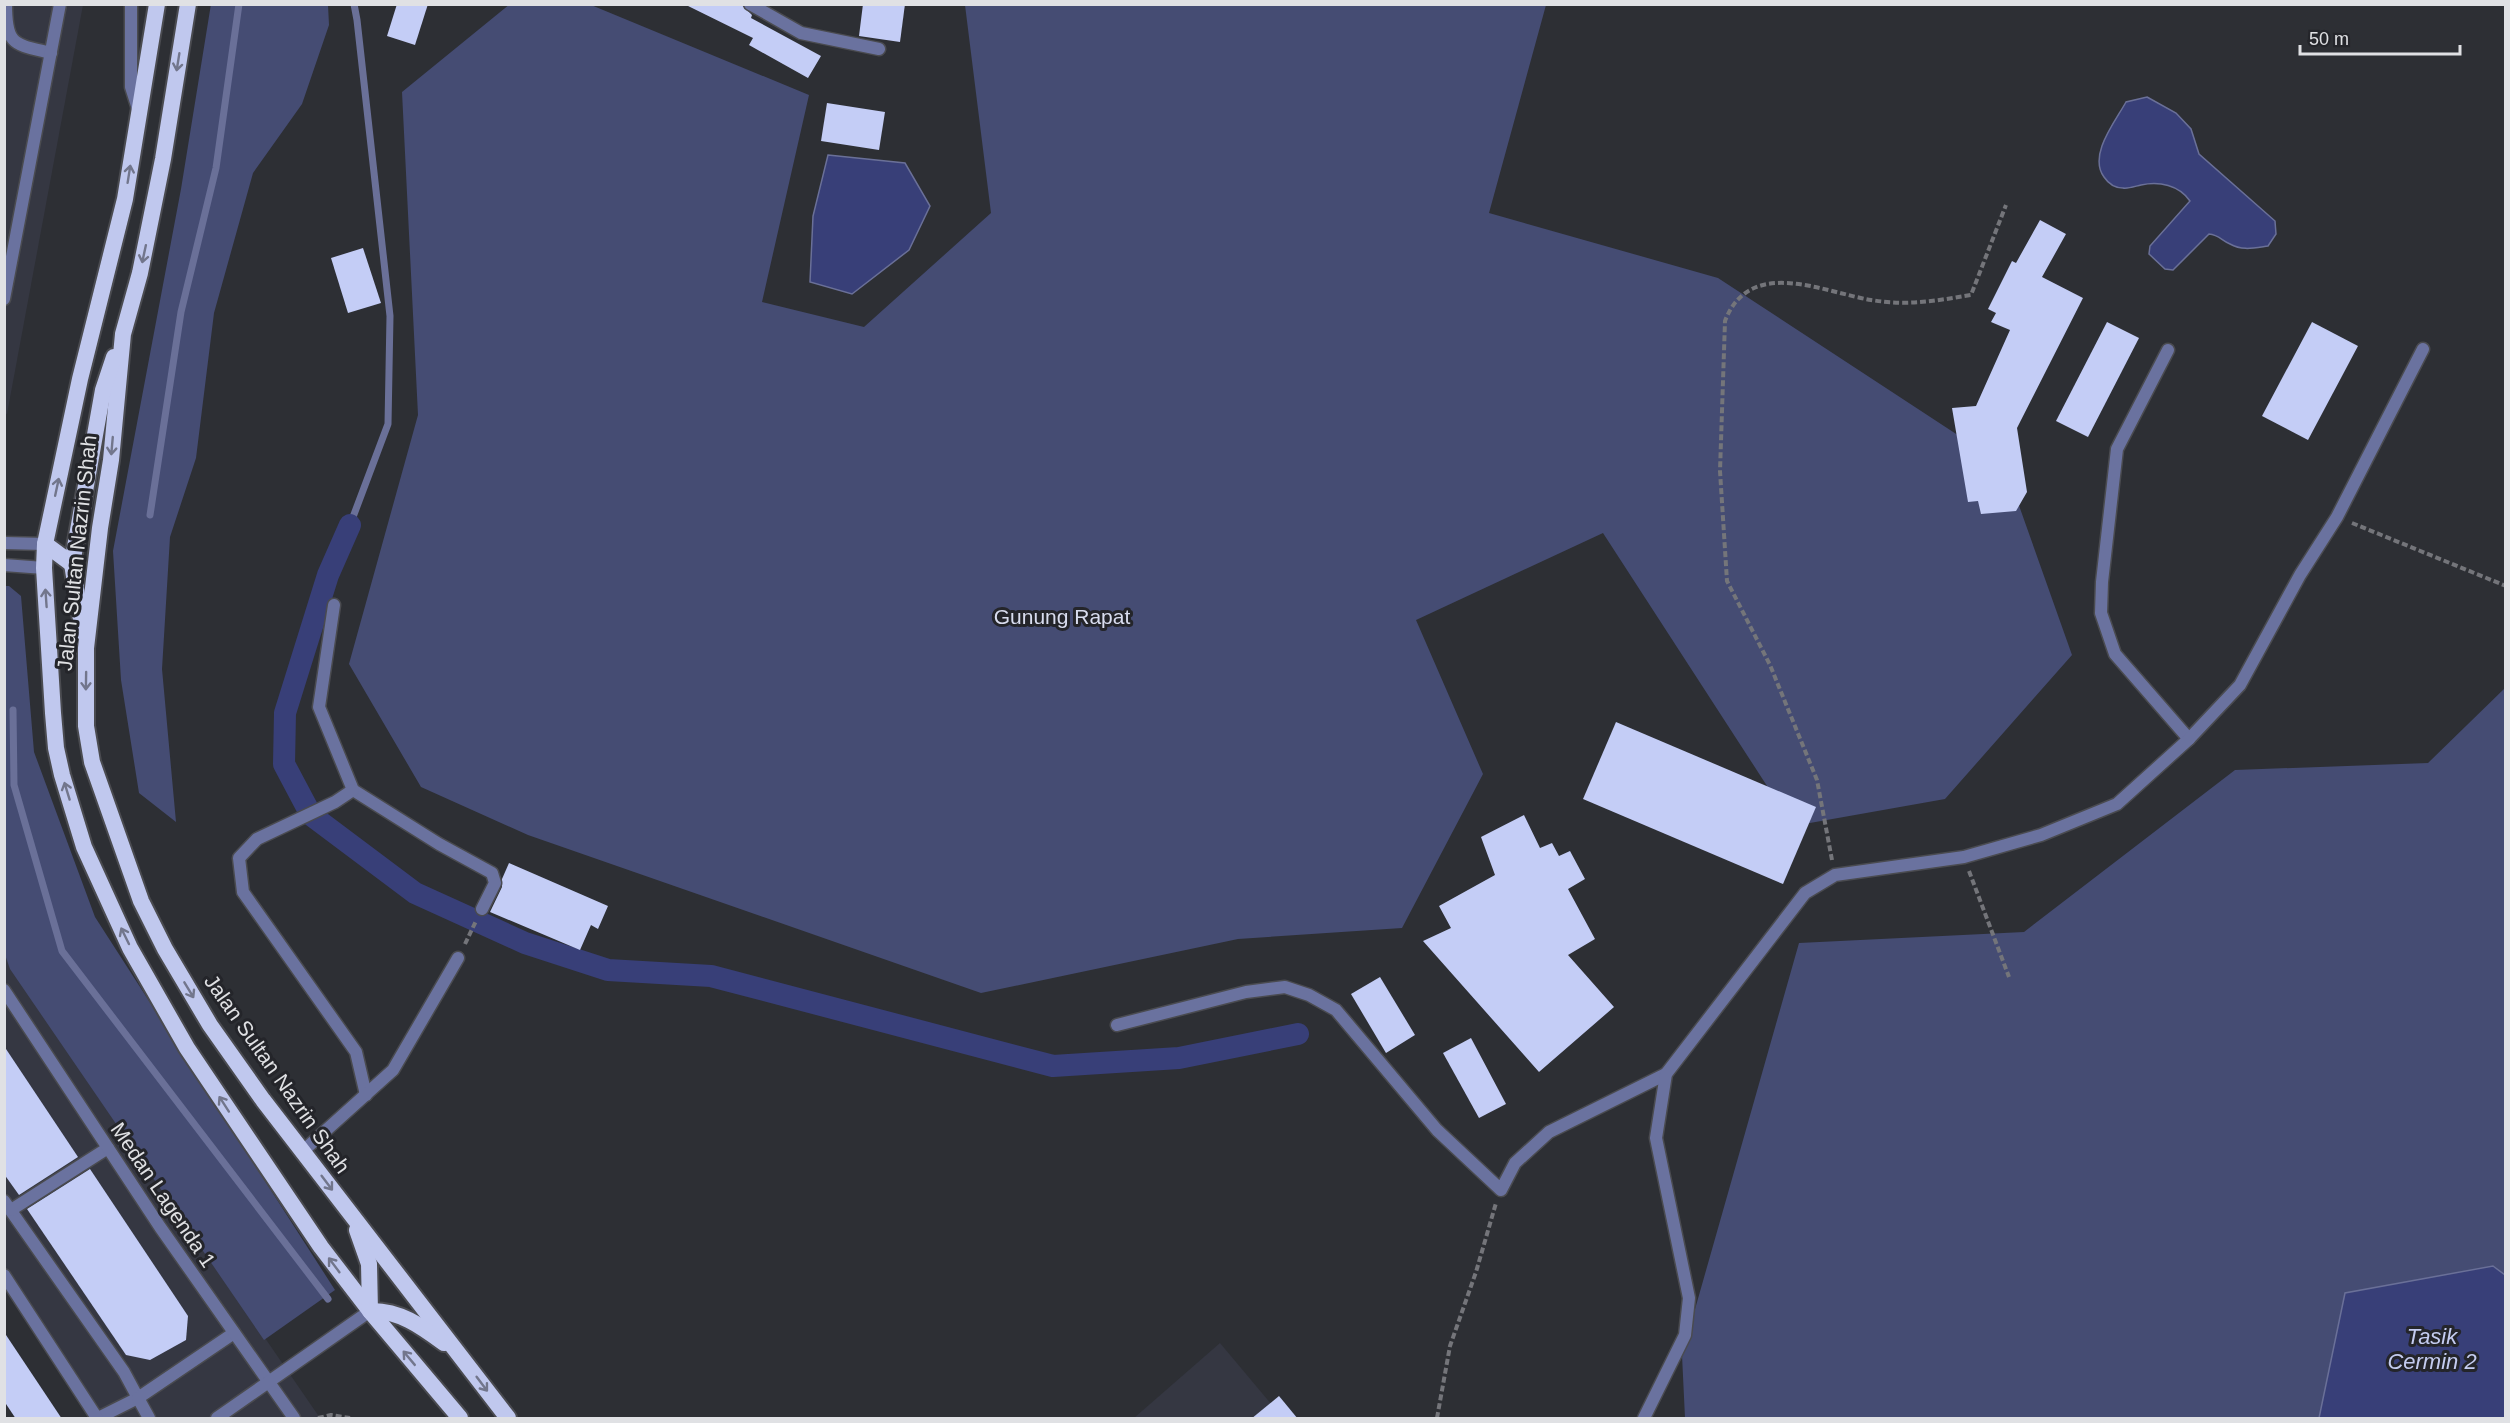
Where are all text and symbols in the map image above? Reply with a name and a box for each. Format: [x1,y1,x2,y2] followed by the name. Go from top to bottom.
[2300,18,2460,56] scale bar
[2309,29,2349,49] text: 50 m
[173,52,184,72] one-way arrow
[123,165,134,185] one-way arrow
[138,244,149,263] one-way arrow
[53,434,100,672] street label: Jalan Sultan Nazrin Shah
[106,435,117,455] one-way arrow
[52,478,63,497] one-way arrow
[40,588,51,608] one-way arrow
[994,605,1130,628] park label: Gunung Rapat
[80,671,92,691] one-way arrow
[61,782,72,801] one-way arrow
[118,928,130,946] one-way arrow
[200,970,355,1177] street label: Jalan Sultan Nazrin Shah
[184,981,196,998] one-way arrow
[218,1096,230,1113] one-way arrow
[107,1118,220,1271] street label: Medan Lagenda 1
[320,1174,333,1190] one-way arrow
[328,1257,341,1273] one-way arrow
[2387,1324,2477,1374] water label: Tasik Cermin 2
[402,1351,416,1366] one-way arrow
[475,1375,488,1391] one-way arrow

